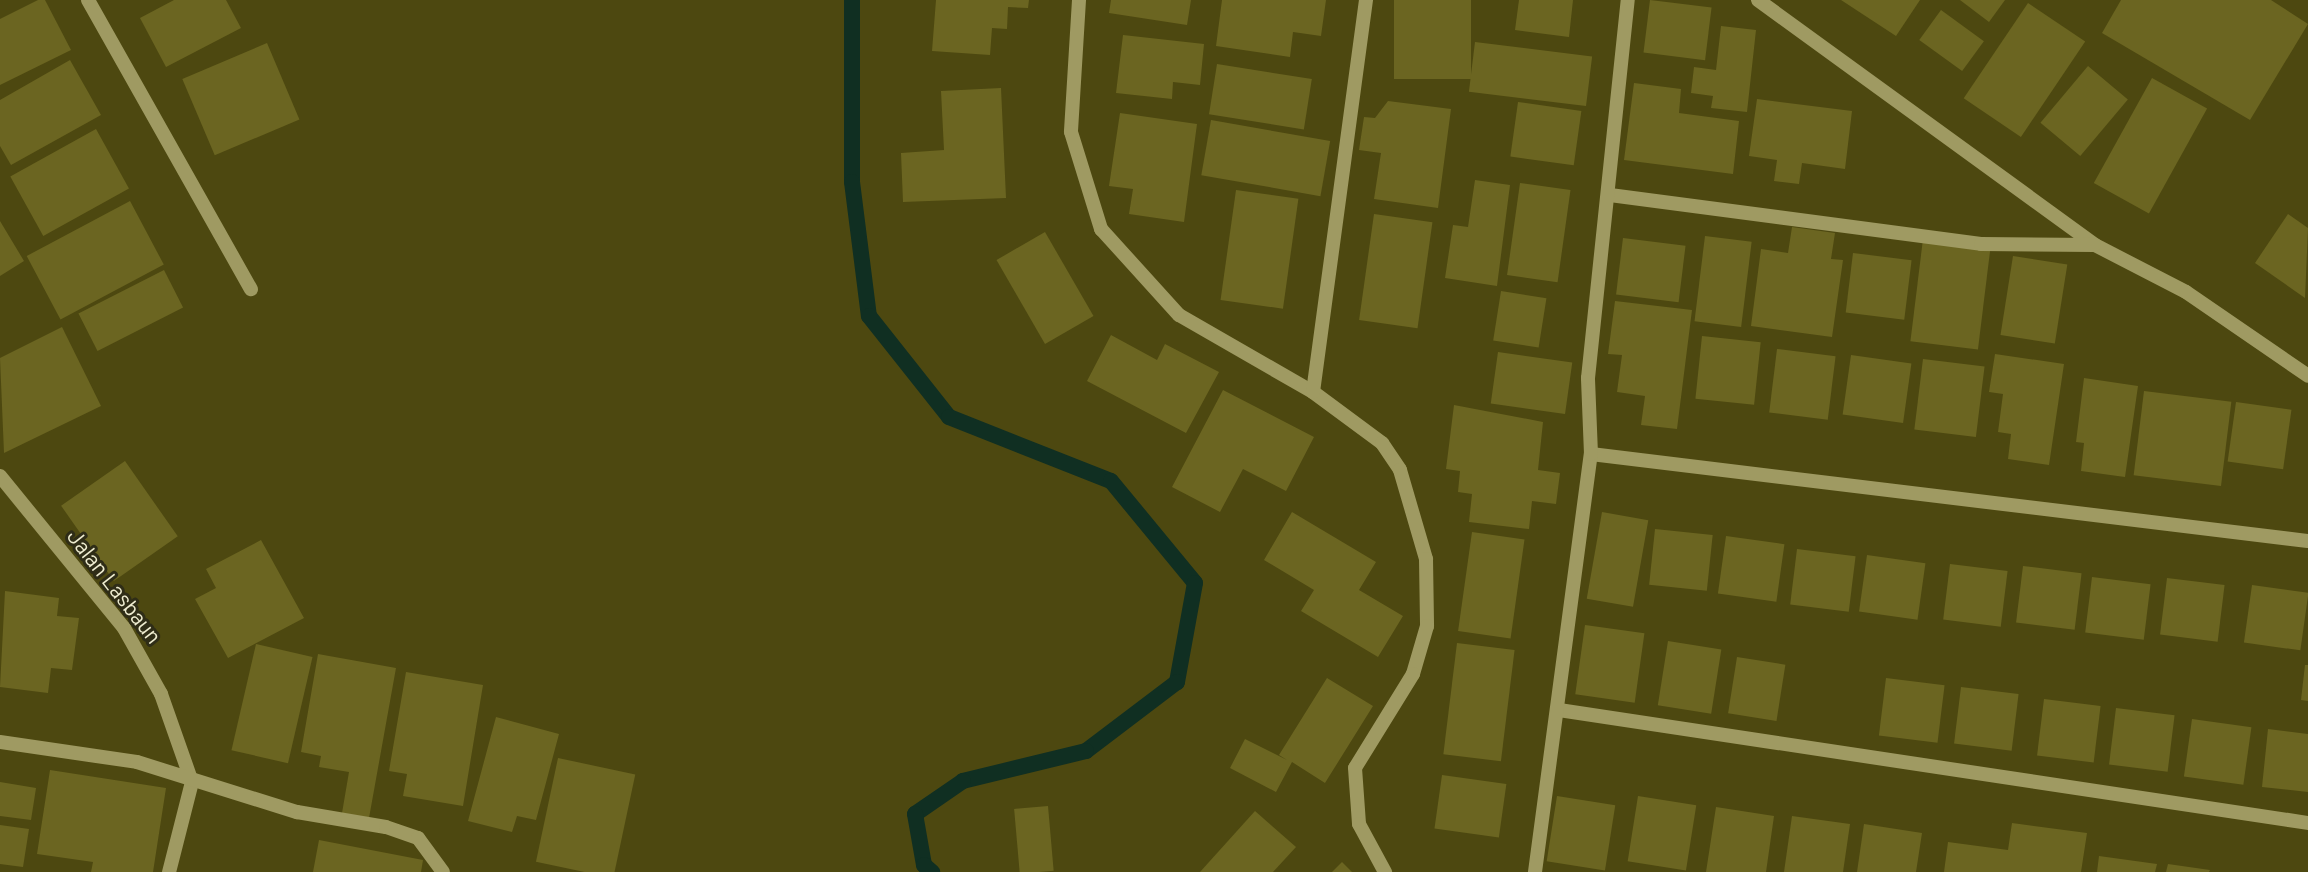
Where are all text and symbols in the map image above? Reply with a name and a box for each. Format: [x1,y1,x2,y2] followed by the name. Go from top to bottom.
[62,524,168,648] street label: Jalan Lasbaun

